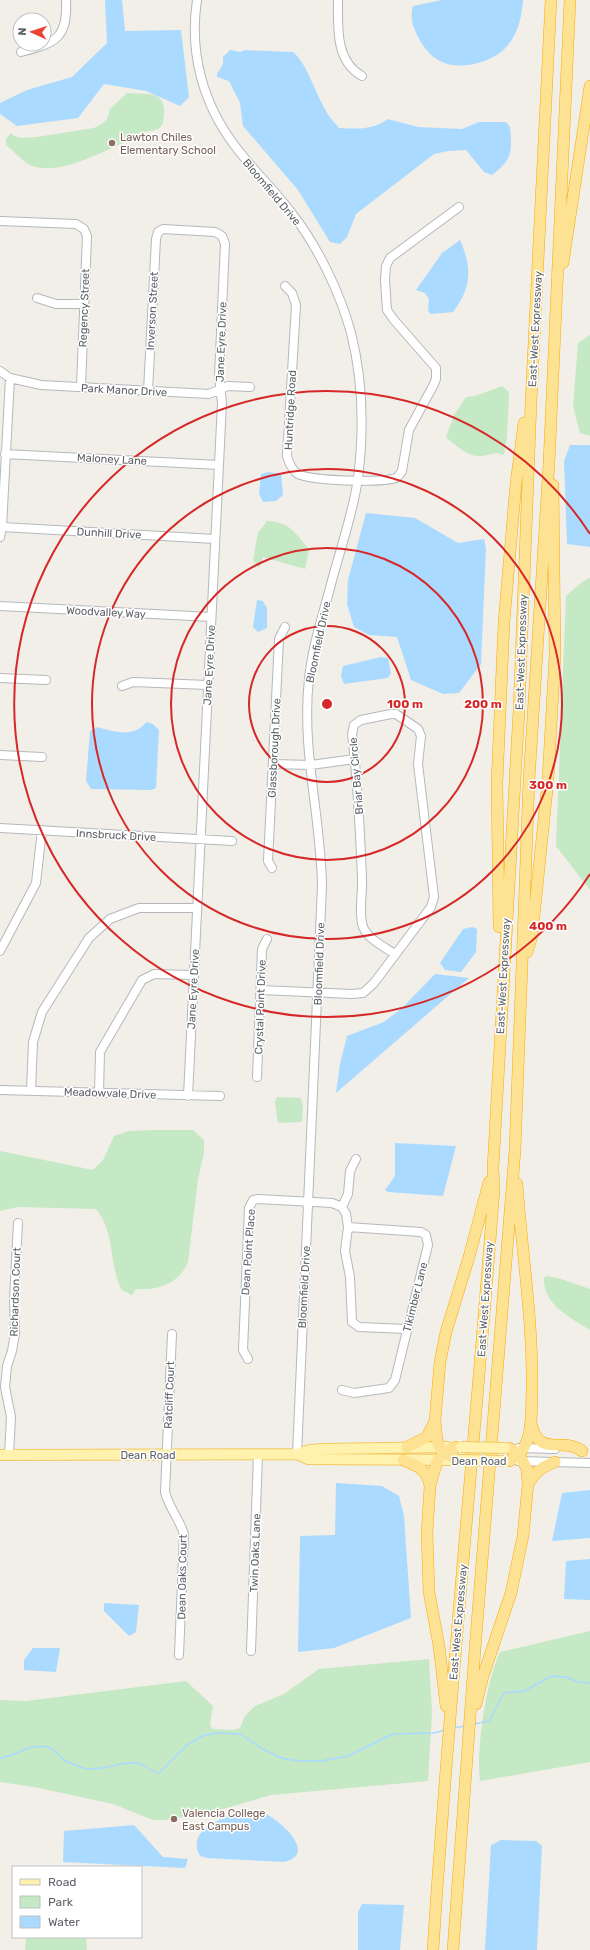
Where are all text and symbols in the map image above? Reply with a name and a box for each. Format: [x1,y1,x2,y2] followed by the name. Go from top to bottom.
[12,12,52,52] north arrow
[16,27,29,36] text: N
[120,131,216,157] place label: Lawton Chiles Elementary School
[107,138,117,148] marker: Lawton Chiles Elementary School
[240,156,303,228] street label: Bloomfield Drive
[77,268,92,348] street label: Regency Street
[144,271,161,351] street label: Inverson Street
[526,271,545,387] street label: East-West Expressway
[214,302,229,382] street label: Jane Eyre Drive
[282,370,299,450] street label: Huntridge Road
[81,382,167,399] street label: Park Manor Drive
[77,451,147,468] street label: Maloney Lane
[76,525,142,542] street label: Dunhill Drive
[513,594,530,710] street label: East-West Expressway
[304,600,333,684] street label: Bloomfield Drive
[66,604,146,621] street label: Woodvalley Way
[201,624,218,706] street label: Jane Eyre Drive
[320,697,334,711] centre of rings
[387,697,423,711] text: 100 m
[464,697,502,711] text: 200 m
[265,698,284,798] street label: Glassborough Drive
[347,737,366,815] street label: Briar Bay Circle
[529,778,567,792] text: 300 m
[76,827,156,844] street label: Innsbruck Drive
[494,918,513,1034] street label: East-West Expressway
[529,919,567,933] text: 400 m
[312,922,327,1006] street label: Bloomfield Drive
[185,948,202,1030] street label: Jane Eyre Drive
[252,959,269,1055] street label: Crystal Point Drive
[64,1085,156,1102] street label: Meadowvale Drive
[239,1208,258,1296] street label: Dean Point Place
[475,1241,496,1357] street label: East-West Expressway
[296,1245,313,1329] street label: Bloomfield Drive
[7,1246,24,1337] street label: Richardson Court
[401,1261,430,1333] street label: Tikimber Lane
[162,1360,177,1429] street label: Ratcliff Court
[120,1449,176,1462] street label: Dean Road
[451,1455,507,1468] street label: Dean Road
[248,1513,263,1593] street label: Twin Oaks Lane
[175,1534,190,1620] street label: Dean Oaks Court
[447,1564,470,1680] street label: East-West Expressway
[182,1807,266,1833] place label: Valencia College East Campus
[169,1814,179,1824] marker: Valencia College East Campus
[12,1866,142,1938] legend
[48,1875,76,1889] text: Road
[48,1895,74,1909] text: Park
[48,1915,80,1929] text: Water

